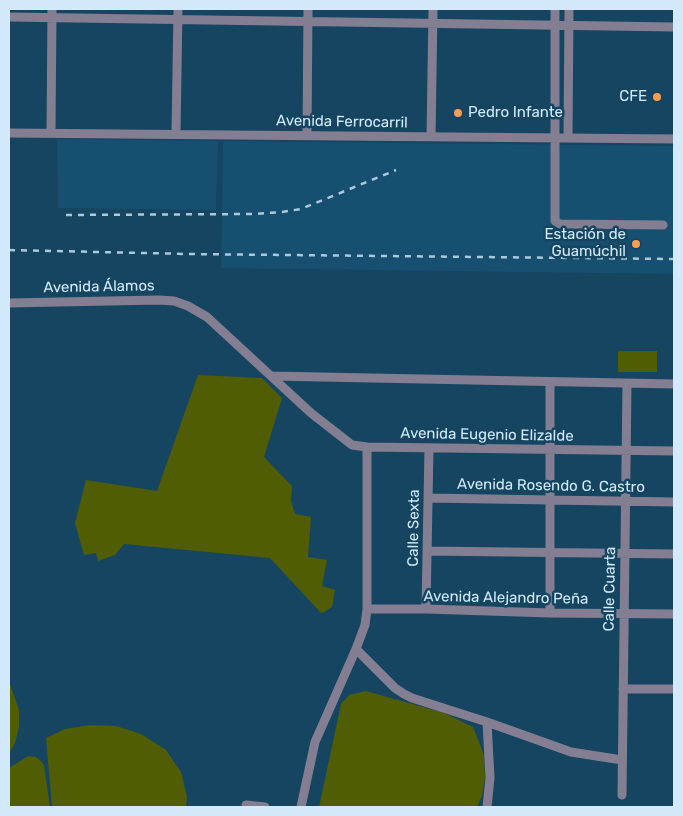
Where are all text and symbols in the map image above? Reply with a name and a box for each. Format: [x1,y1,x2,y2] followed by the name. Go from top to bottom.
[619,88,647,106] place label: CFE
[651,91,663,103] marker: CFE
[468,104,563,122] place label: Pedro Infante
[452,107,464,119] marker: Pedro Infante
[276,112,408,132] street label: Avenida Ferrocarril
[545,226,626,261] place label: Estación de Guamúchil
[630,238,642,250] marker: Estación de Guamúchil
[43,277,155,297] street label: Avenida Álamos
[400,424,574,446] street label: Avenida Eugenio Elizalde
[457,475,645,497] street label: Avenida Rosendo G. Castro
[404,489,424,567] street label: Calle Sexta
[600,546,620,632] street label: Calle Cuarta
[423,588,589,608] street label: Avenida Alejandro Peña

